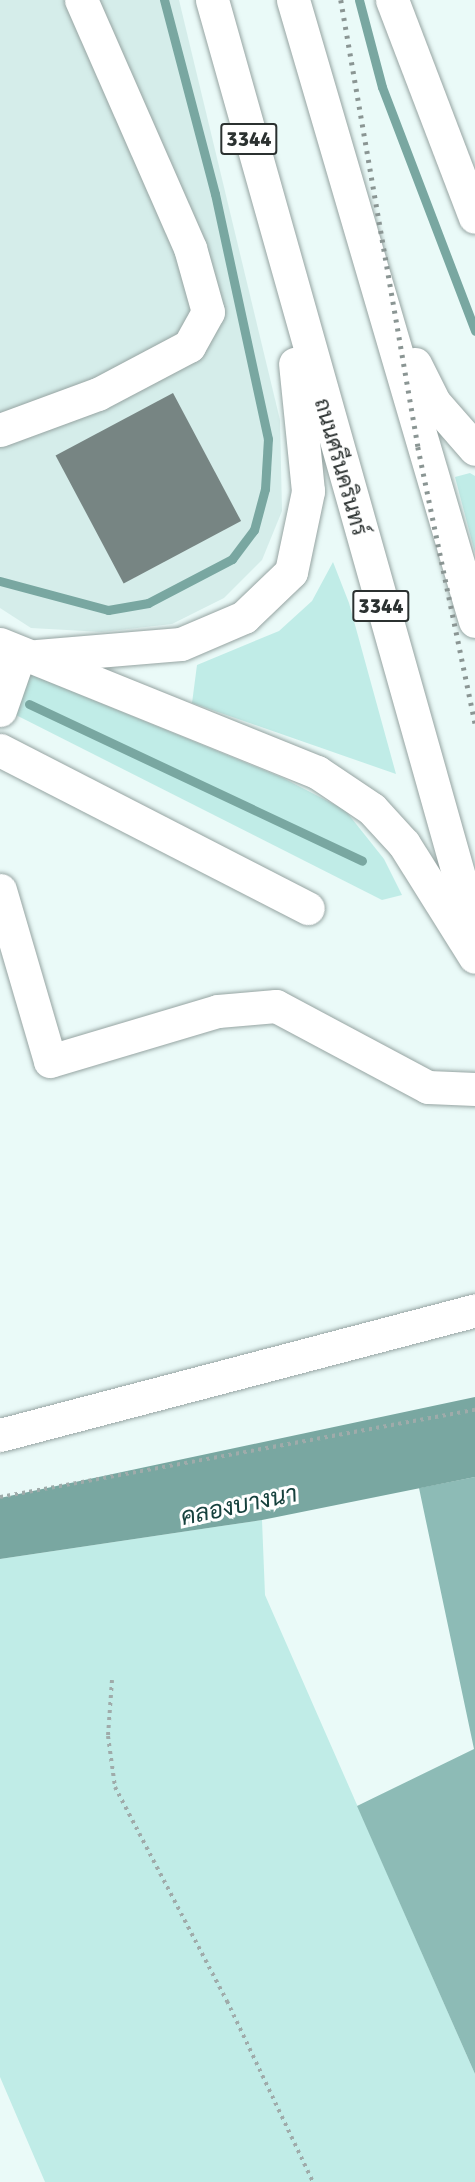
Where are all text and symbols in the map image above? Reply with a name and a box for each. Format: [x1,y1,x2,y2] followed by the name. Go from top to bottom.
[219,121,279,157] road number: 3344
[309,395,373,539] street label: ถนนศรีนครินทร์
[351,588,411,624] road number: 3344
[178,1480,300,1532] water label: คลองบางนา

